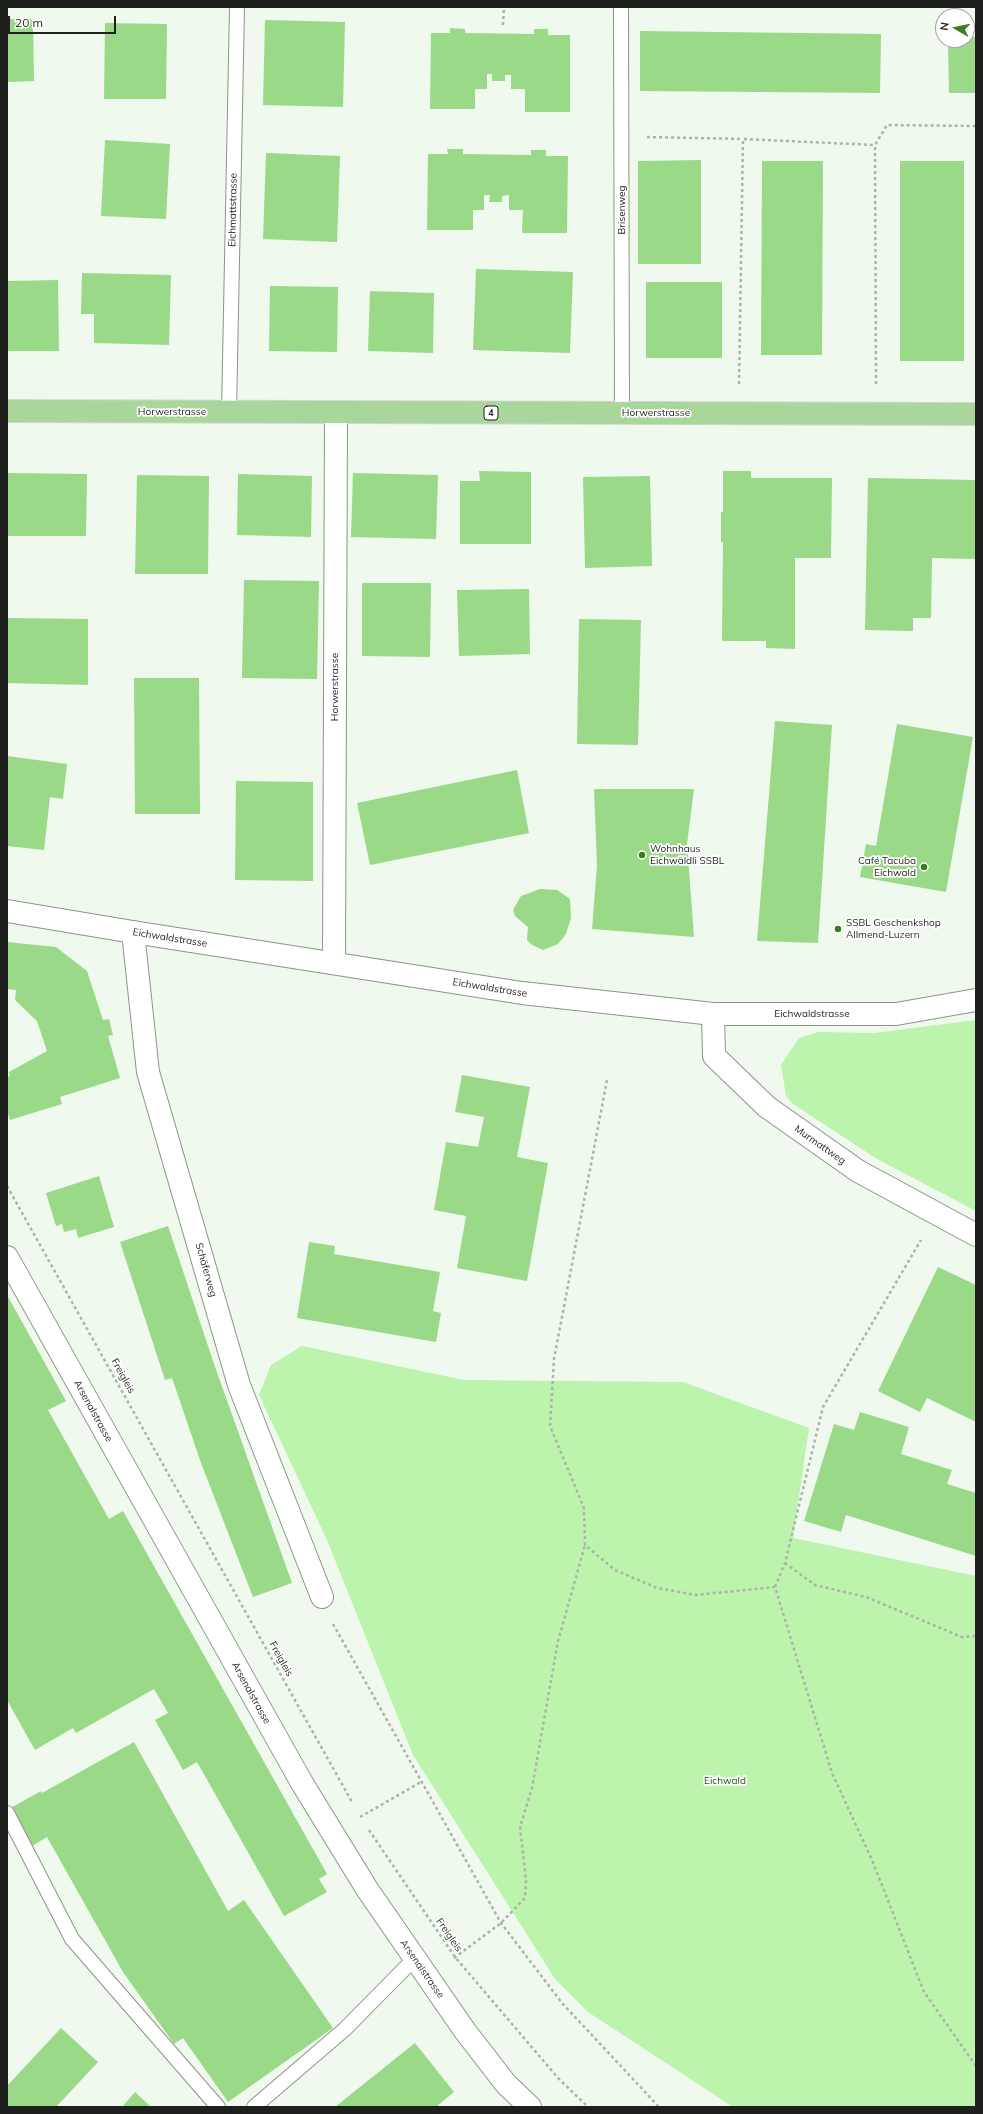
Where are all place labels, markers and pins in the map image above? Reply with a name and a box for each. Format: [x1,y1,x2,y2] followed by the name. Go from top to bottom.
[650,843,724,866] place label: Wohnhaus Eichwäldli SSBL
[637,850,647,860] marker: Wohnhaus Eichwäldli SSBL
[858,855,916,878] place label: Café Tacuba Eichwald
[919,862,929,872] marker: Café Tacuba Eichwald
[846,917,941,940] place label: SSBL Geschenkshop Allmend-Luzern
[833,924,843,934] marker: SSBL Geschenkshop Allmend-Luzern

